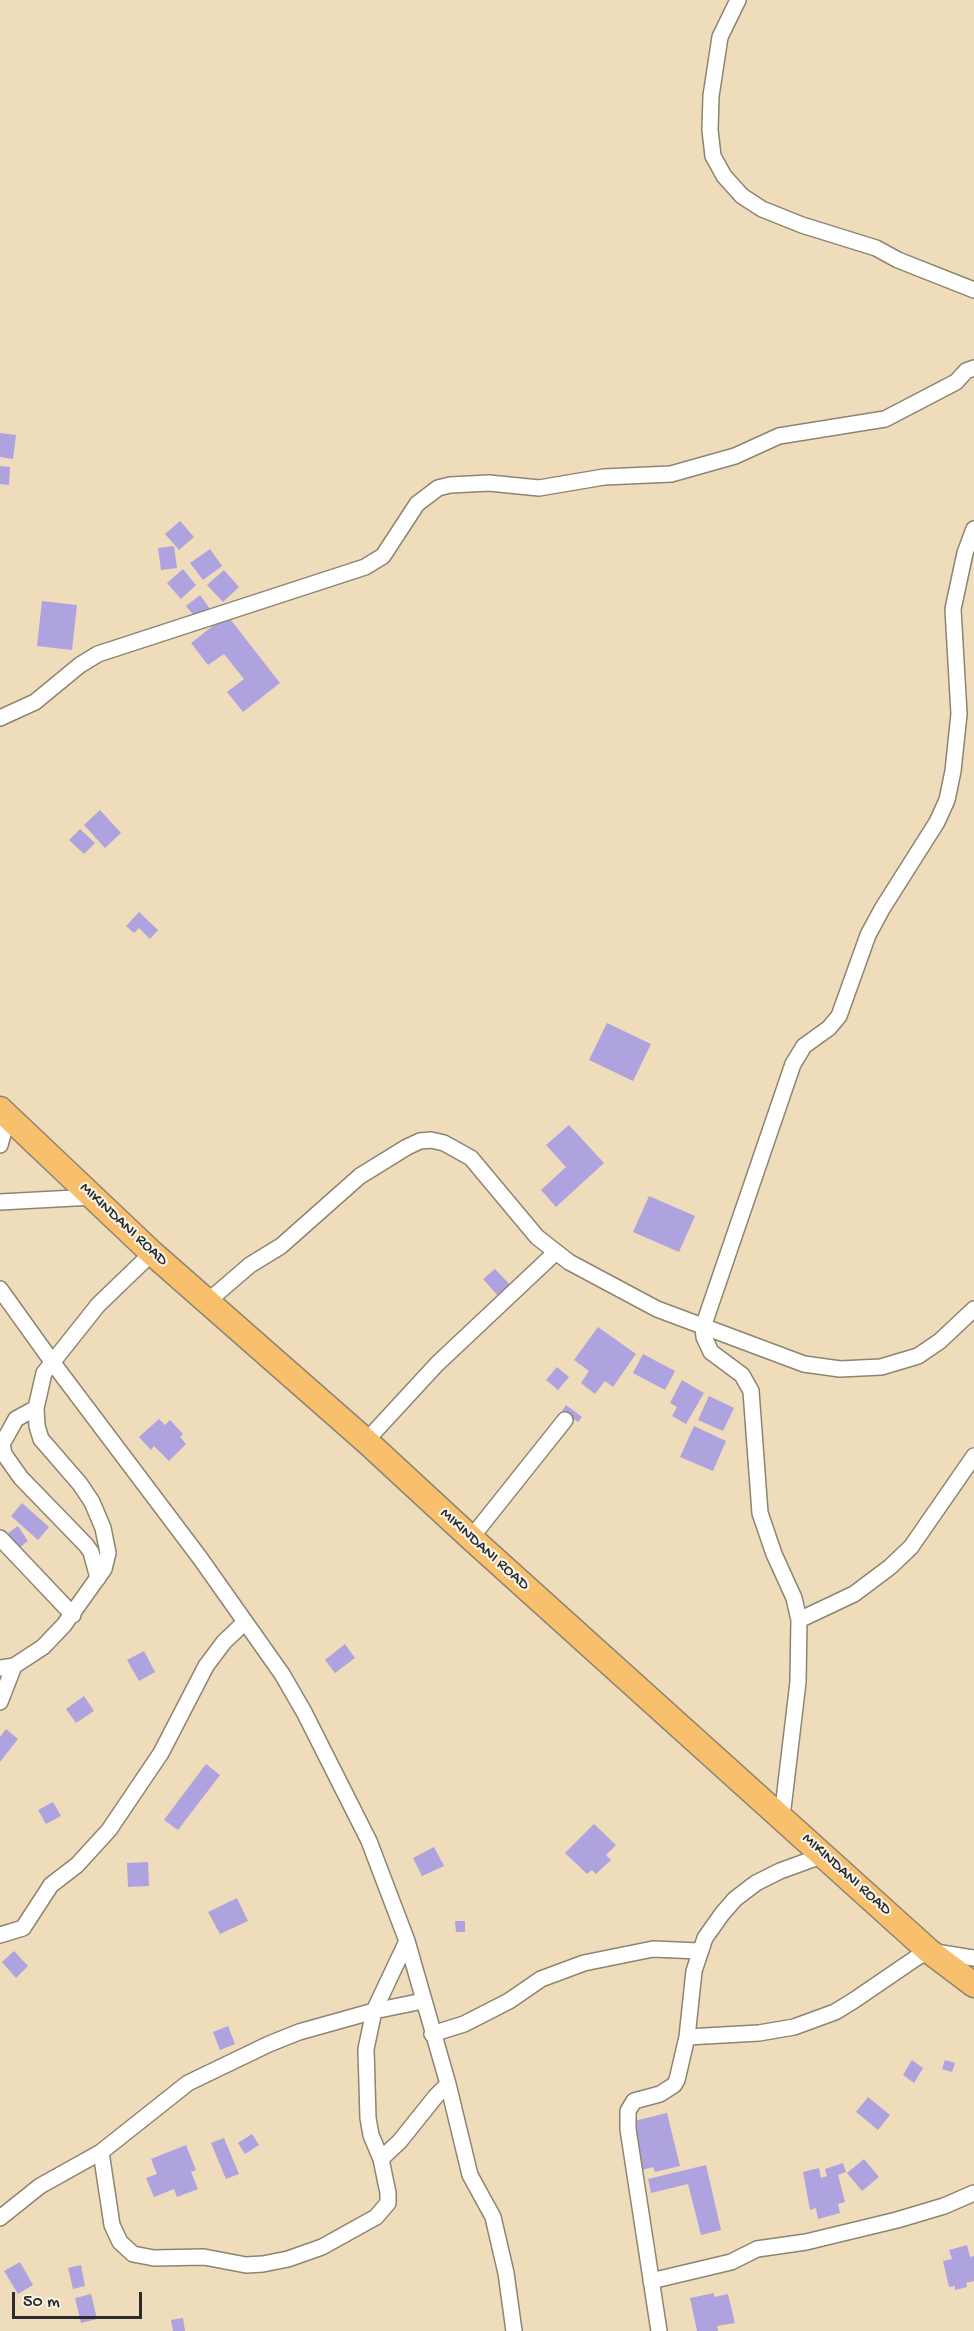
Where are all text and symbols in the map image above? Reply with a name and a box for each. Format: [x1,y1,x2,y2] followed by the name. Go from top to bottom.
[75,1179,171,1271] street label: MIKINDANI ROAD
[435,1505,533,1595] street label: MIKINDANI ROAD
[797,1830,895,1920] street label: MIKINDANI ROAD
[15,2280,146,2318] scale bar
[23,2292,60,2313] text: 50 m

